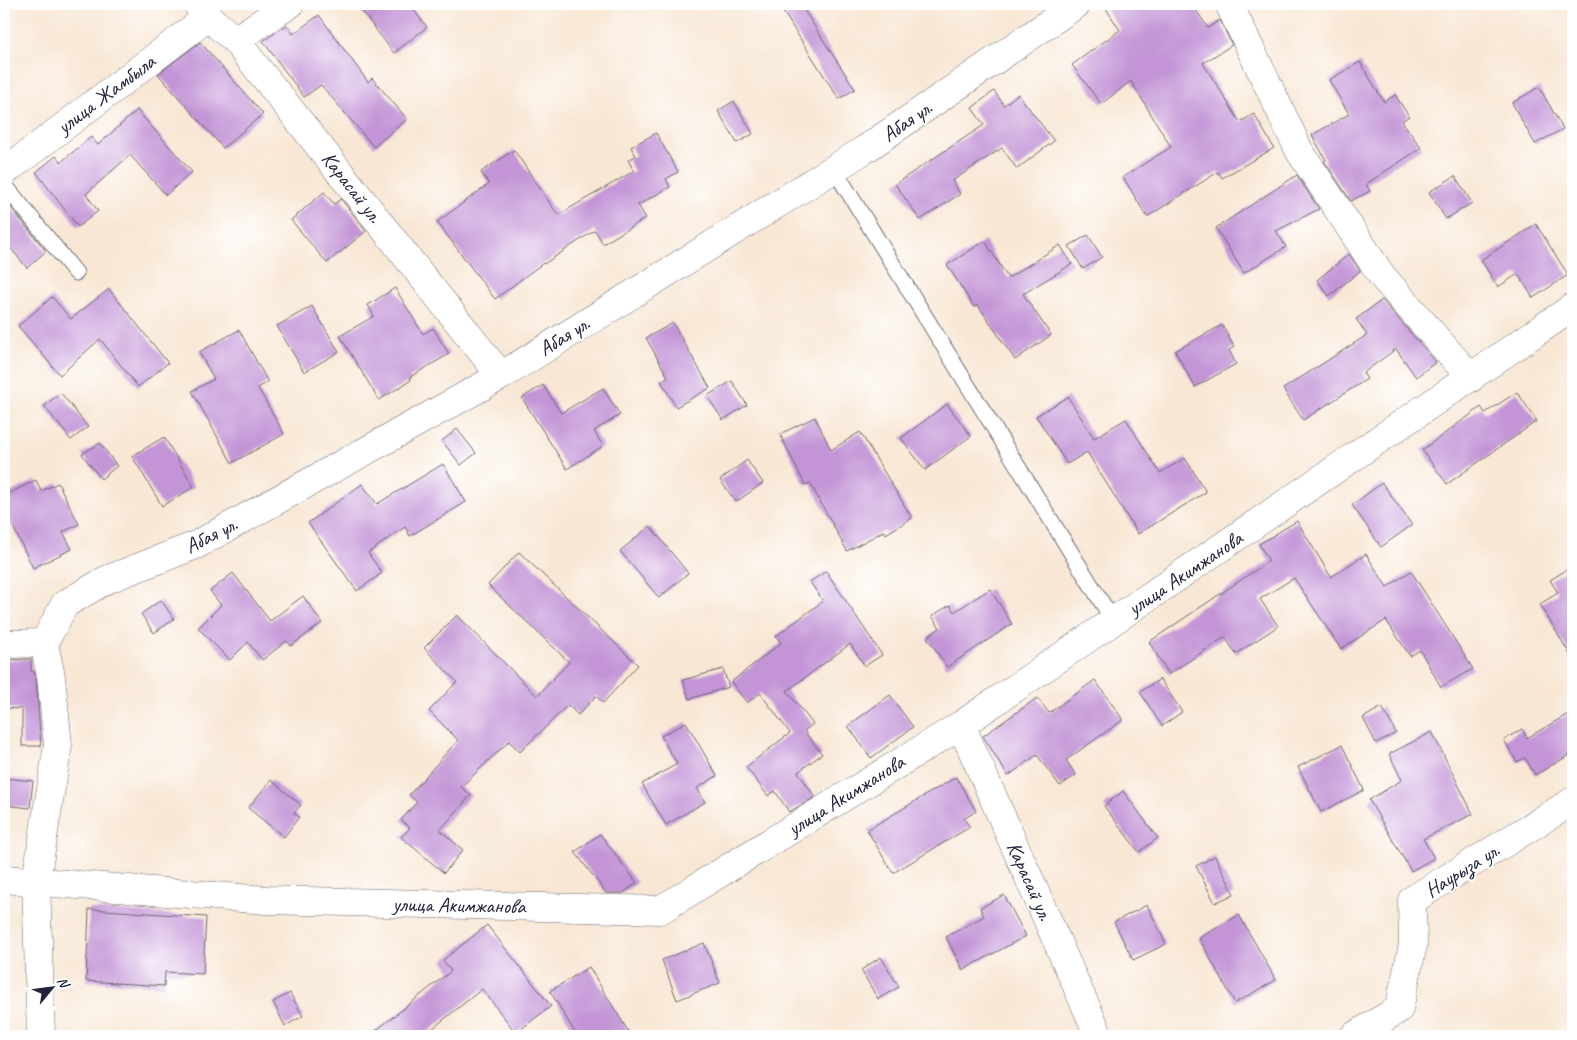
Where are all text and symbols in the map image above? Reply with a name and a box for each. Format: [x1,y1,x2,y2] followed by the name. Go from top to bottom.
[50,47,162,141] street label: улица Жамбыла
[877,94,938,148] street label: Абая ул.
[316,146,388,229] street label: Карасай ул.
[534,310,595,362] street label: Абая ул.
[180,510,242,559] street label: Абая ул.
[1121,524,1249,622] street label: улица Акимжанова
[781,748,911,842] street label: улица Акимжанова
[1420,836,1505,904] street label: Наурыза ул.
[1001,838,1059,925] street label: Карасай ул.
[390,891,528,919] street label: улица Акимжанова
[28,962,78,1012] north arrow
[53,974,74,992] text: N

